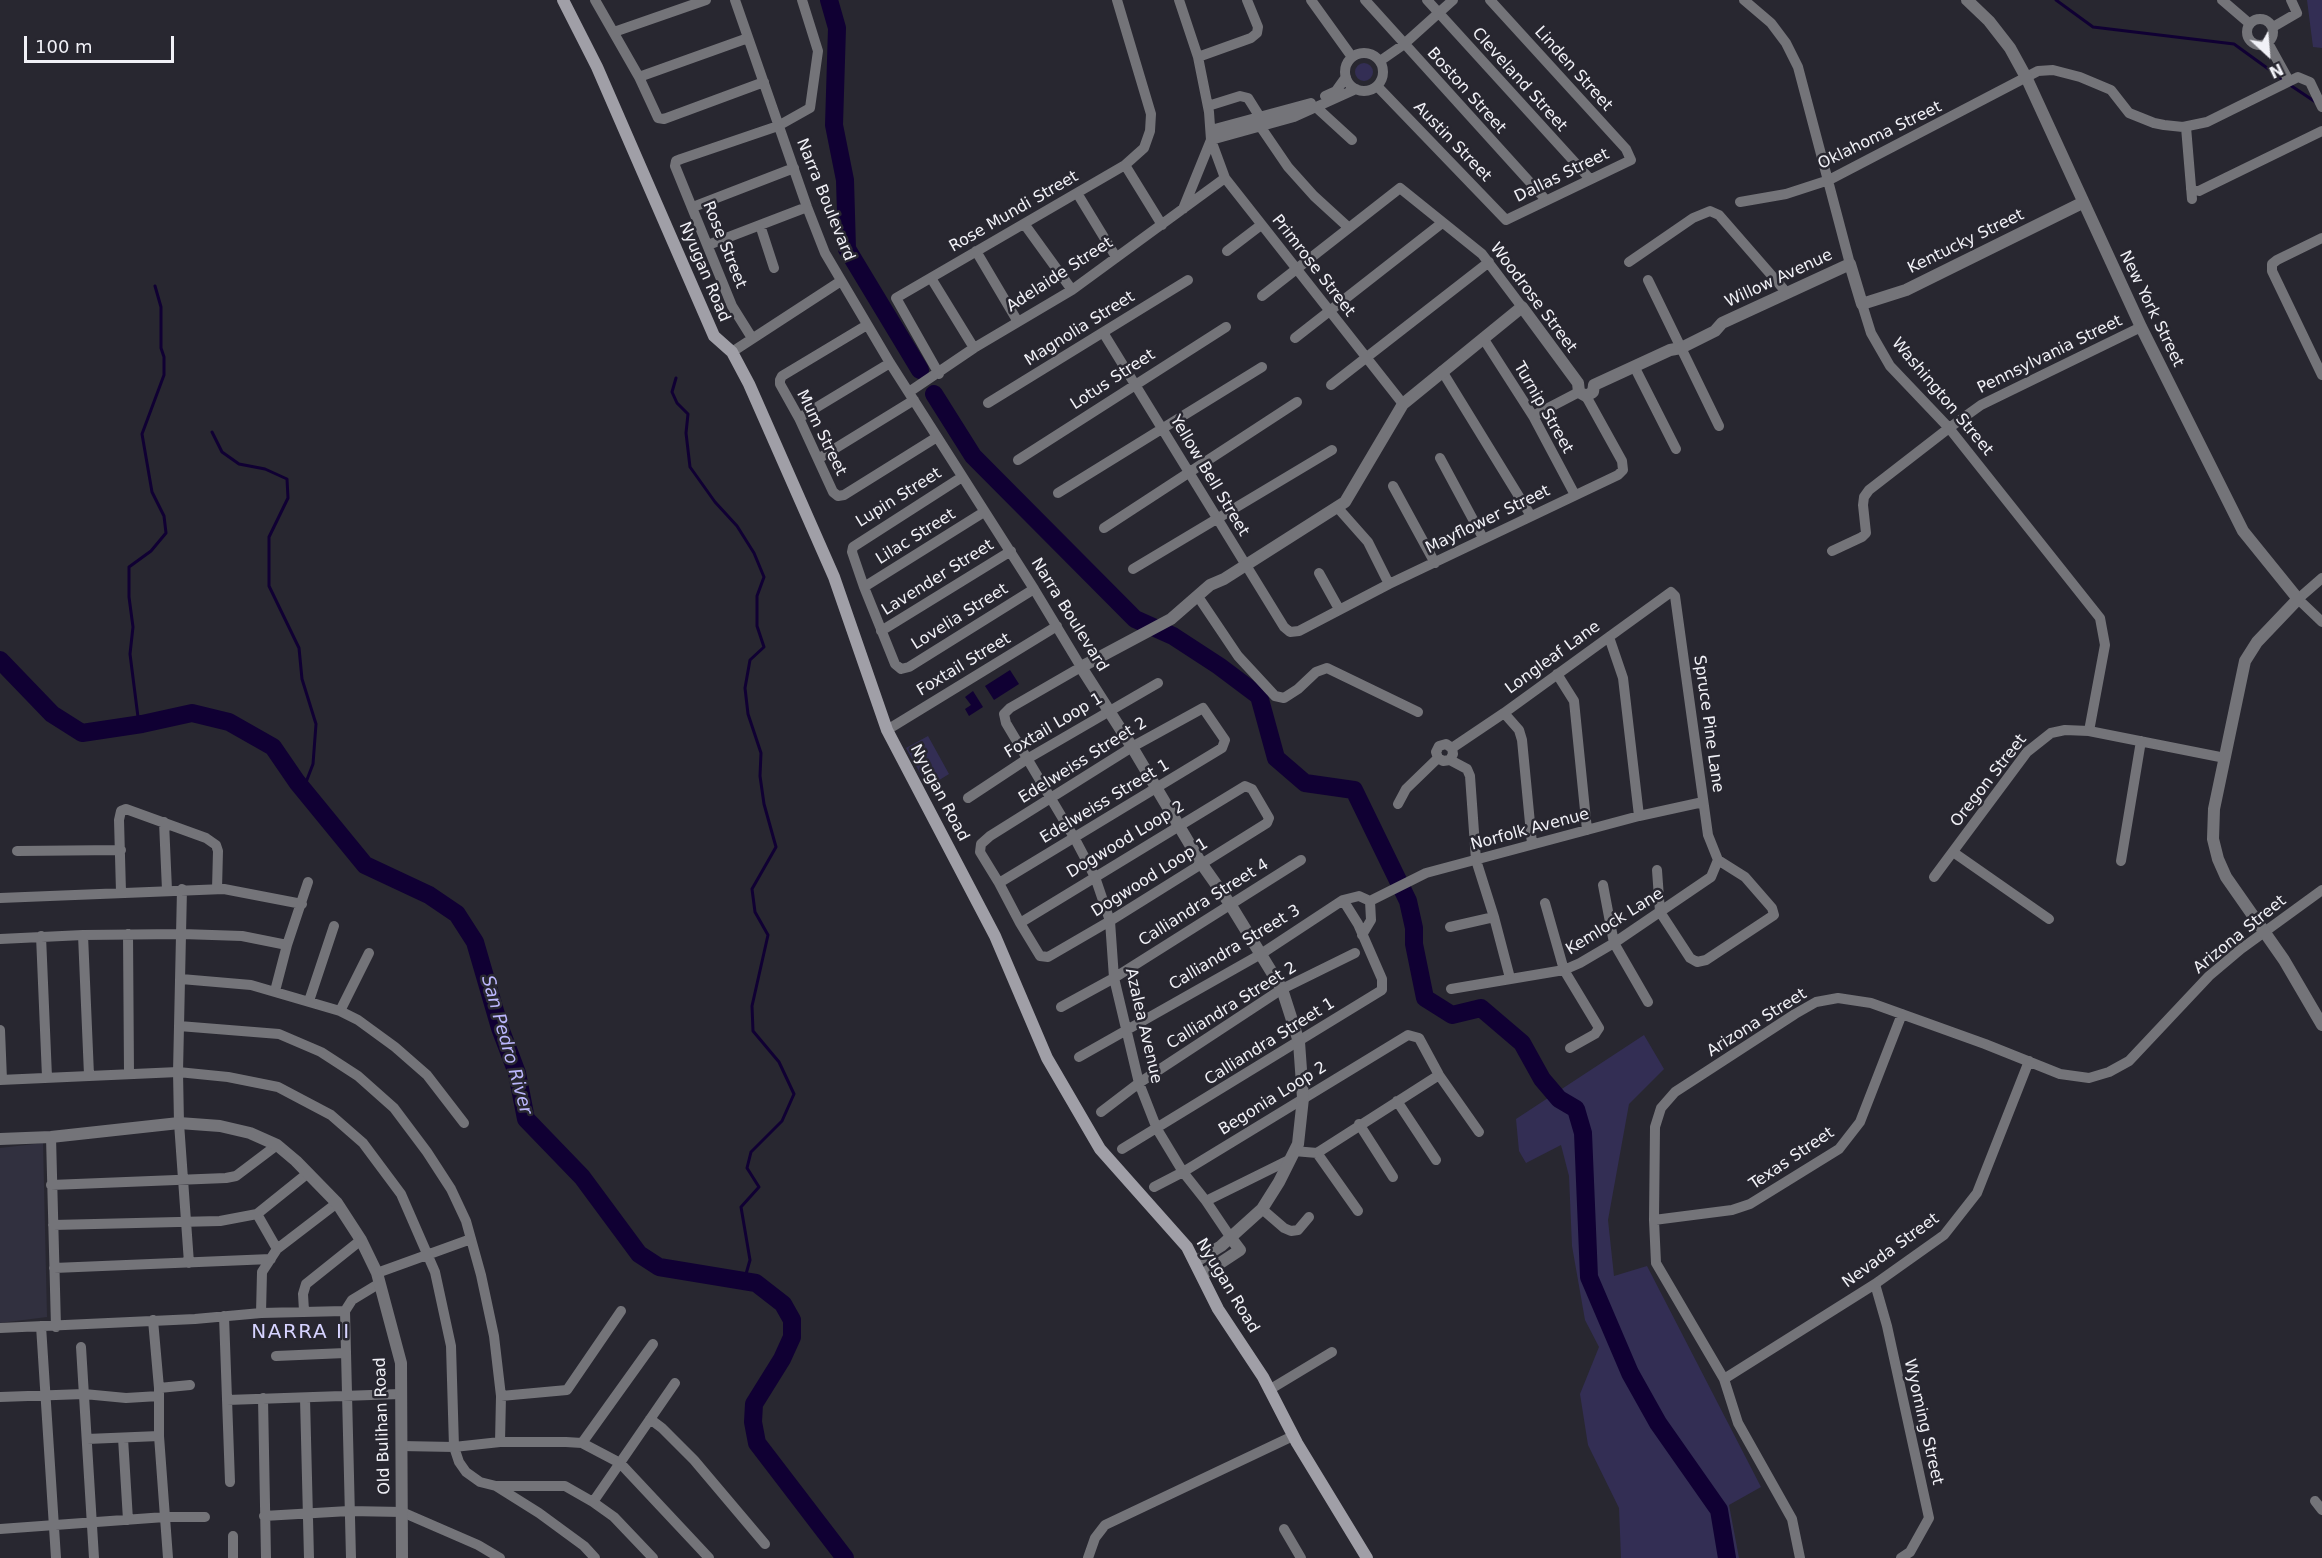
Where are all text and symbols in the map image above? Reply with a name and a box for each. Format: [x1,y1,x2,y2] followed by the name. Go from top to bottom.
[1530,23,1616,115] street label: Linden Street
[27,24,177,62] scale bar
[1467,24,1571,136] street label: Cleveland Street
[2238,24,2298,84] north arrow
[35,36,93,57] text: 100 m
[1422,44,1510,138] street label: Boston Street
[2266,59,2286,82] text: N
[1409,98,1495,186] street label: Austin Street
[1815,98,1945,174] street label: Oklahoma Street
[792,136,858,264] street label: Narra Boulevard
[1512,145,1612,207] street label: Dallas Street
[946,167,1082,257] street label: Rose Mundi Street
[698,199,750,291] street label: Rose Street
[1905,206,2027,278] street label: Kentucky Street
[1267,211,1359,321] street label: Primrose Street
[674,219,734,325] street label: Nyugan Road
[1003,233,1117,317] street label: Adelaide Street
[1485,239,1581,357] street label: Woodrose Street
[1722,246,1836,312] street label: Willow Avenue
[2115,248,2187,370] street label: New York Street
[1021,287,1139,371] street label: Magnolia Street
[1974,312,2126,398] street label: Pennsylvania Street
[1887,334,1997,460] street label: Washington Street
[1067,346,1159,414] street label: Lotus Street
[1509,359,1577,457] street label: Turnip Street
[792,387,850,479] street label: Mum Street
[1165,412,1253,540] street label: Yellow Bell Street
[853,464,945,532] street label: Lupin Street
[1423,482,1553,558] street label: Mayflower Street
[873,505,959,569] street label: Lilac Street
[878,536,998,620] street label: Lavender Street
[1026,555,1112,675] street label: Narra Boulevard
[908,580,1012,654] street label: Lovelia Street
[1502,617,1604,699] street label: Longleaf Lane
[914,629,1014,701] street label: Foxtail Street
[1689,654,1727,794] street label: Spruce Pine Lane
[1001,689,1107,763] street label: Foxtail Loop 1
[1015,714,1151,808] street label: Edelweiss Street 2
[1947,731,2031,831] street label: Oregon Street
[905,741,973,845] street label: Nyugan Road
[1037,756,1173,848] street label: Edelweiss Street 1
[1064,797,1188,883] street label: Dogwood Loop 2
[1469,805,1591,855] street label: Norfolk Avenue
[1088,834,1212,922] street label: Dogwood Loop 1
[1135,855,1273,951] street label: Calliandra Street 4
[1563,884,1667,960] street label: Kemlock Lane
[2190,892,2290,978] street label: Arizona Street
[1166,901,1304,995] street label: Calliandra Street 3
[1163,958,1301,1054] street label: Calliandra Street 2
[1120,966,1166,1086] street label: Azalea Avenue
[476,973,536,1117] water label: San Pedro River
[1704,985,1810,1061] street label: Arizona Street
[1201,994,1339,1090] street label: Calliandra Street 1
[1215,1058,1331,1140] street label: Begonia Loop 2
[1746,1124,1838,1194] street label: Texas Street
[1839,1210,1943,1292] street label: Nevada Street
[1191,1235,1263,1337] street label: Nyugan Road
[251,1321,351,1345] district label: NARRA II
[371,1357,395,1495] street label: Old Bulihan Road
[1899,1357,1947,1487] street label: Wyoming Street

